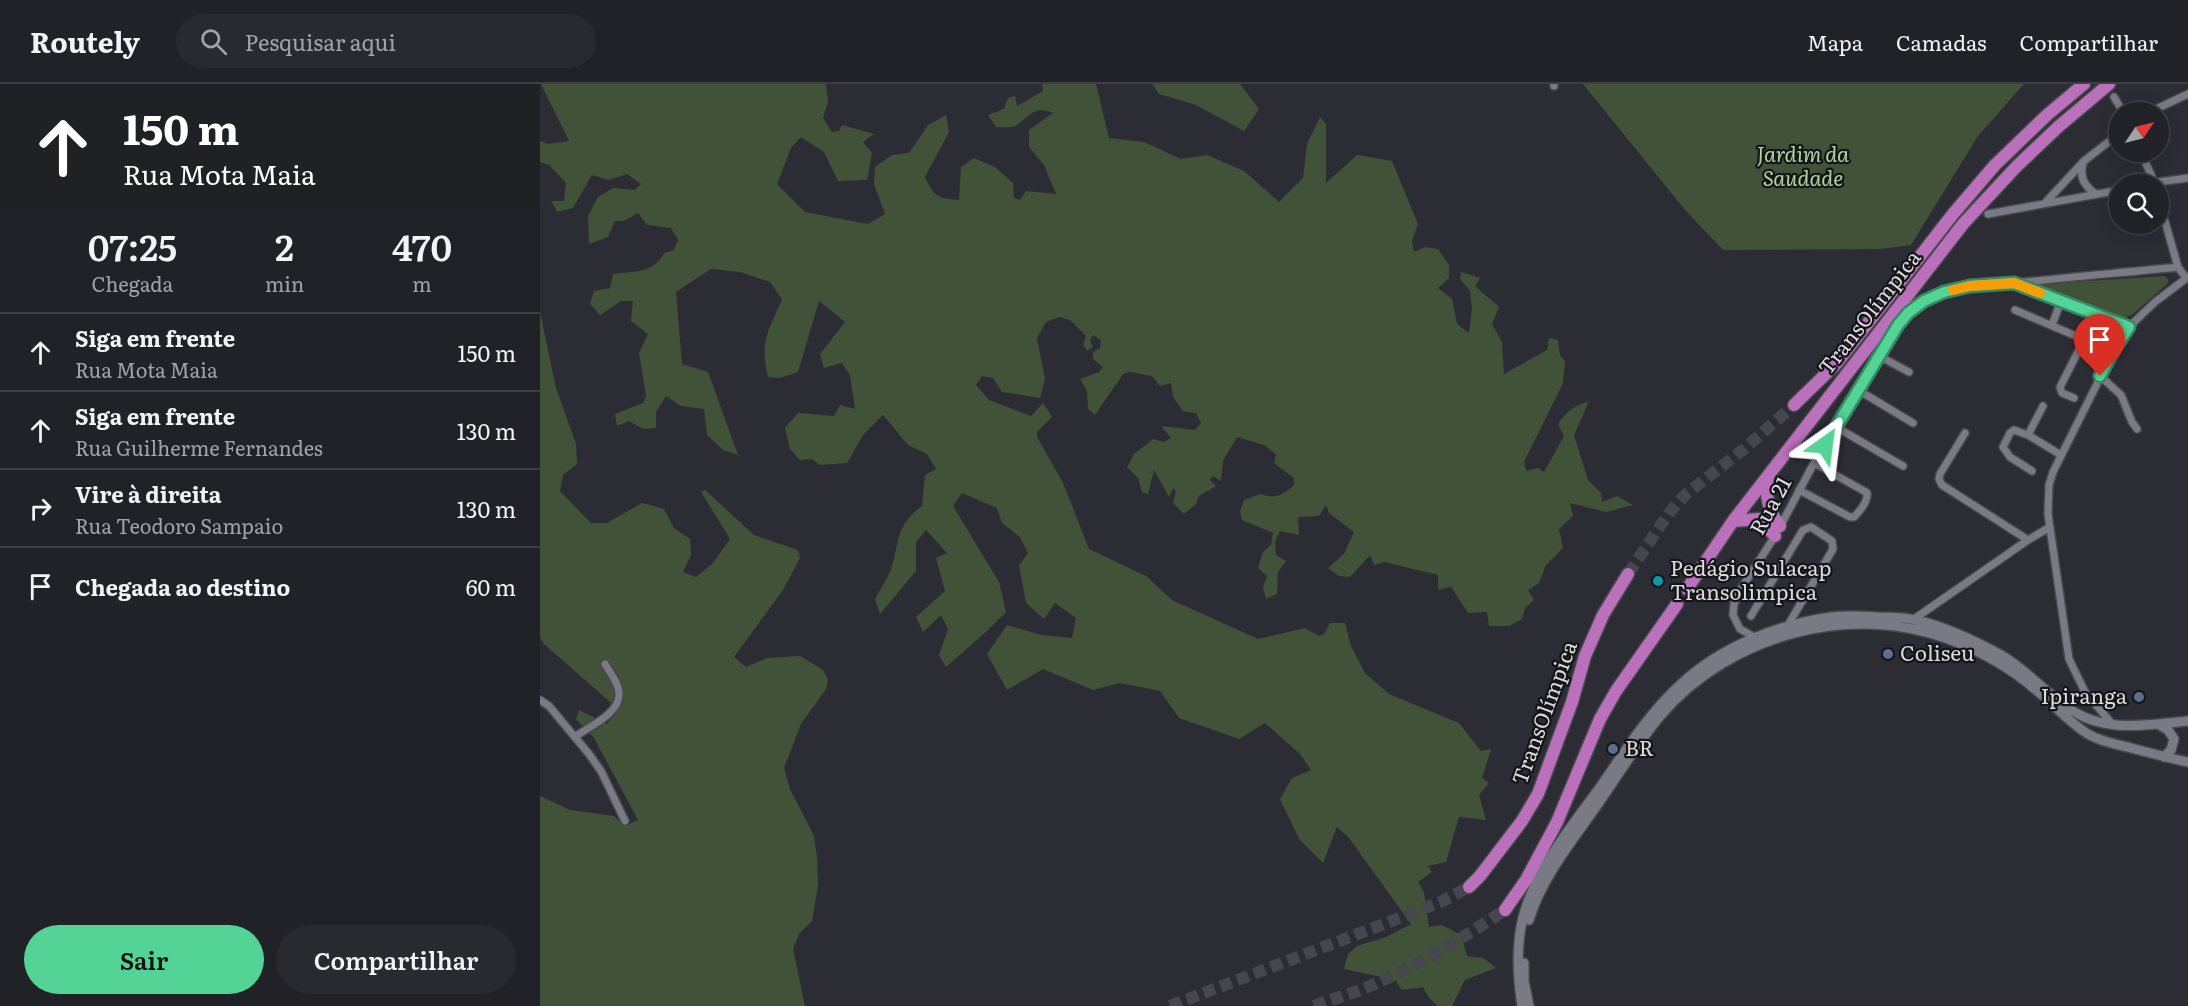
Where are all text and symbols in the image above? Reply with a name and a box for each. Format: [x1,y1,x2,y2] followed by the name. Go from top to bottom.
[176,14,596,68] search box
[30,20,140,62] text: Routely
[197,25,230,58] icon: search
[245,25,396,58] text: Pesquisar aqui
[1807,26,1863,57] text: Mapa
[1896,26,1987,57] text: Camadas
[2020,26,2158,57] text: Compartilhar
[123,96,239,158] text: 150 m
[2109,102,2169,162] north arrow
[2109,102,2169,234] map controls
[24,108,102,186] icon: ahead
[1757,137,1849,192] park label: Jardim da Saudade
[123,153,316,193] text: Rua Mota Maia
[2109,174,2169,234] button: search
[88,219,177,272] text: 07:25
[275,219,294,272] text: 2
[392,219,452,272] text: 470
[1809,242,1927,380] street label: TransOlímpica
[91,268,173,298] text: Chegada
[265,268,304,298] text: min
[412,268,432,298] text: m
[2074,314,2125,376] pin
[75,321,235,354] text: Siga em frente
[2083,323,2116,356] icon: arrive
[24,336,57,369] icon: ahead
[457,336,516,369] text: 150 m
[75,354,218,384] text: Rua Mota Maia
[75,399,235,432] text: Siga em frente
[1793,413,1857,477] position arrow
[24,414,57,447] icon: ahead
[457,414,516,447] text: 130 m
[75,432,323,462] text: Rua Guilherme Fernandes
[1740,470,1798,540] street label: Rua 21
[75,477,222,510] text: Vire à direita
[24,492,57,525] icon: right
[457,492,516,525] text: 130 m
[75,510,283,540] text: Rua Teodoro Sampaio
[1670,551,1831,606] place label: Pedágio Sulacap Transolimpica
[24,570,57,603] icon: arrive
[75,570,290,603] text: Chegada ao destino
[466,570,516,603] text: 60 m
[1651,574,1665,588] marker: Pedágio Sulacap Transolimpica
[1502,635,1583,788] street label: TransOlímpica
[1900,636,1974,667] place label: Coliseu
[1881,647,1895,661] marker: Coliseu
[2041,679,2128,710] place label: Ipiranga
[2132,690,2146,704] marker: Ipiranga
[1625,731,1654,762] place label: BR
[1606,742,1620,756] marker: BR
[24,925,264,994] button: Sair
[276,925,516,994] button: Compartilhar

